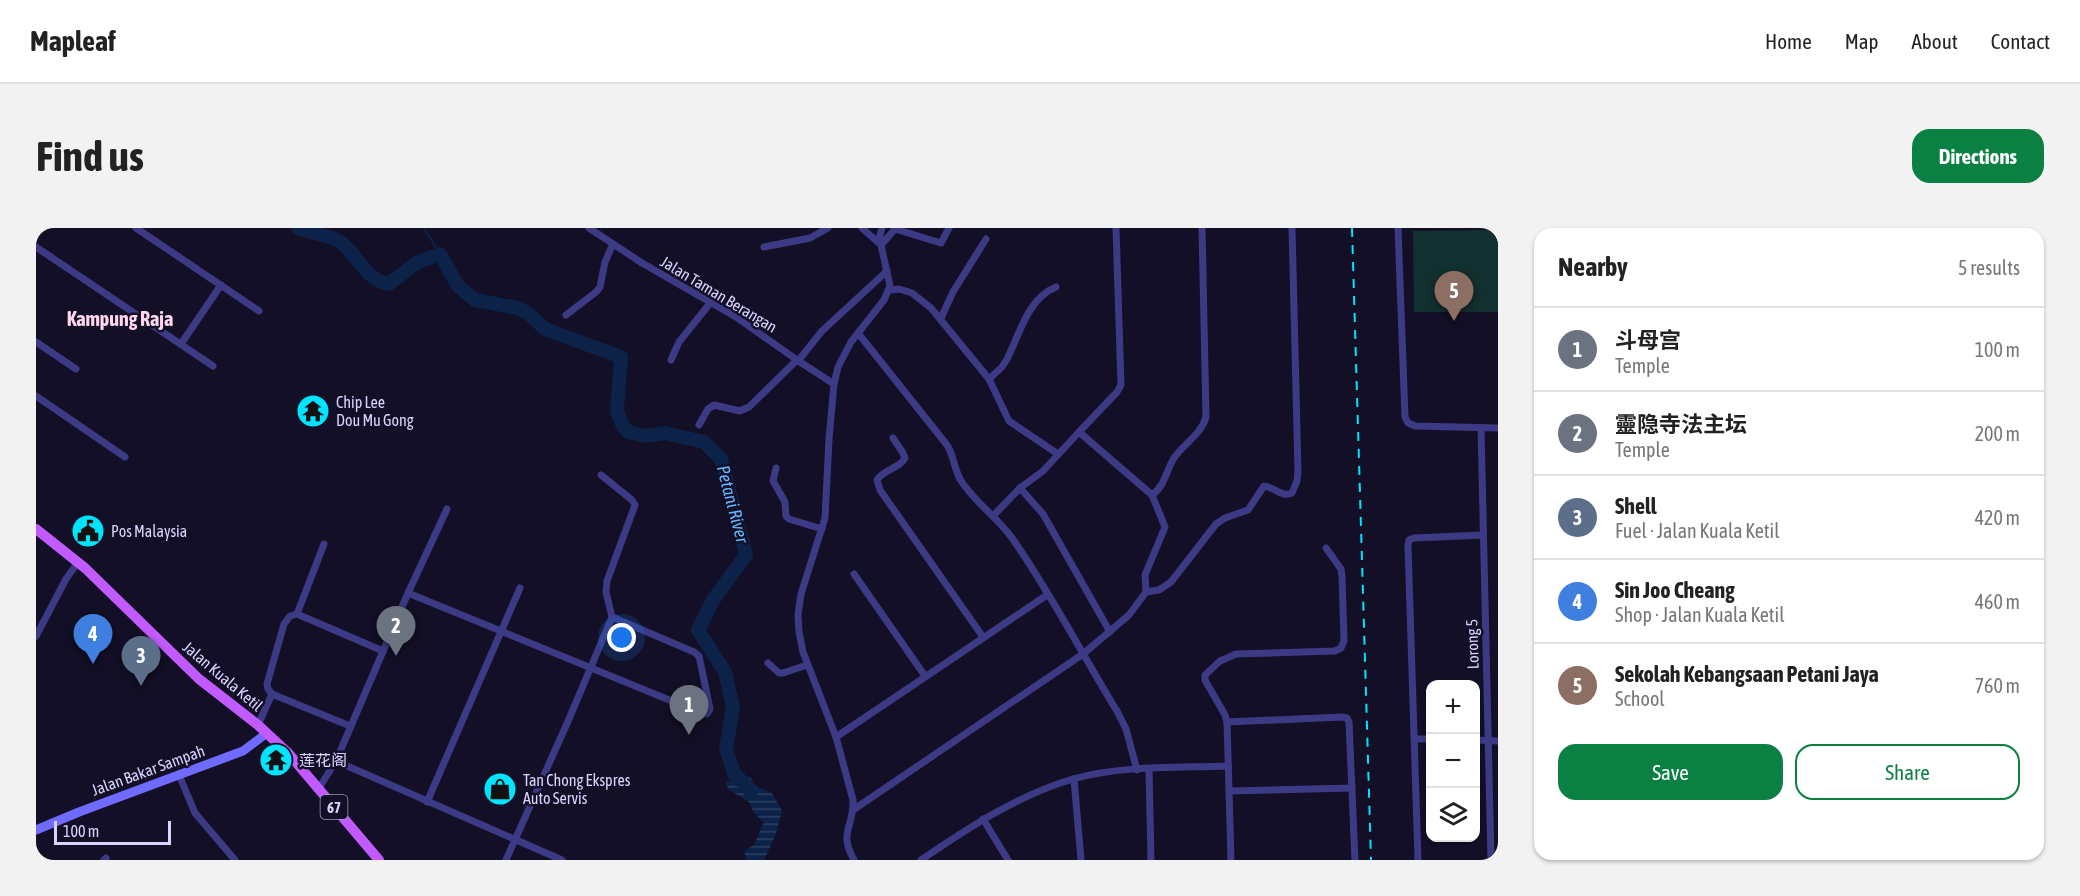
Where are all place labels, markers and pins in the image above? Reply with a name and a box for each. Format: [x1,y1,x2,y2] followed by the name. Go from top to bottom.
[1434,272,1474,321] pin: 5
[295,393,331,429] temple icon: Chip Lee Dou Mu Gong
[336,393,414,430] place label: Chip Lee Dou Mu Gong
[70,513,106,549] public building icon: Pos Malaysia
[111,522,187,541] place label: Pos Malaysia
[376,606,416,656] pin: 2
[74,614,112,664] pin: 4
[122,636,160,686] pin: 3
[670,686,708,735] pin: 1
[258,742,294,778] temple icon: 莲花阁
[299,751,347,769] place label: 莲花阁
[482,771,518,807] shop icon: Tan Chong Ekspres Auto Servis
[523,771,631,807] place label: Tan Chong Ekspres Auto Servis

